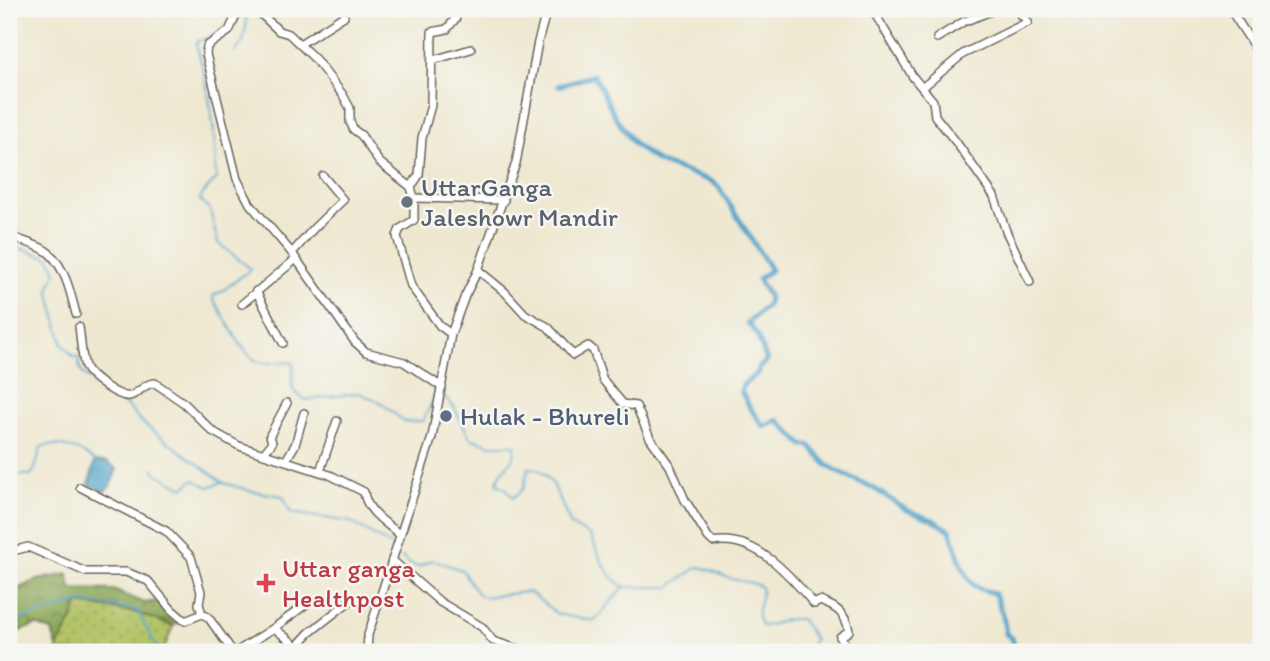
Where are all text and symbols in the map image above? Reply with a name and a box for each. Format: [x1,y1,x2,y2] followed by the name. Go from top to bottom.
[421,171,618,233] place label: UttarGanga Jaleshowr Mandir
[399,194,415,210] marker: UttarGanga Jaleshowr Mandir
[460,400,630,432] place label: Hulak - Bhureli
[438,408,454,424] marker: Hulak - Bhureli
[282,552,416,614] place label: Uttar ganga Healthpost
[256,573,276,593] marker: Uttar ganga Healthpost

